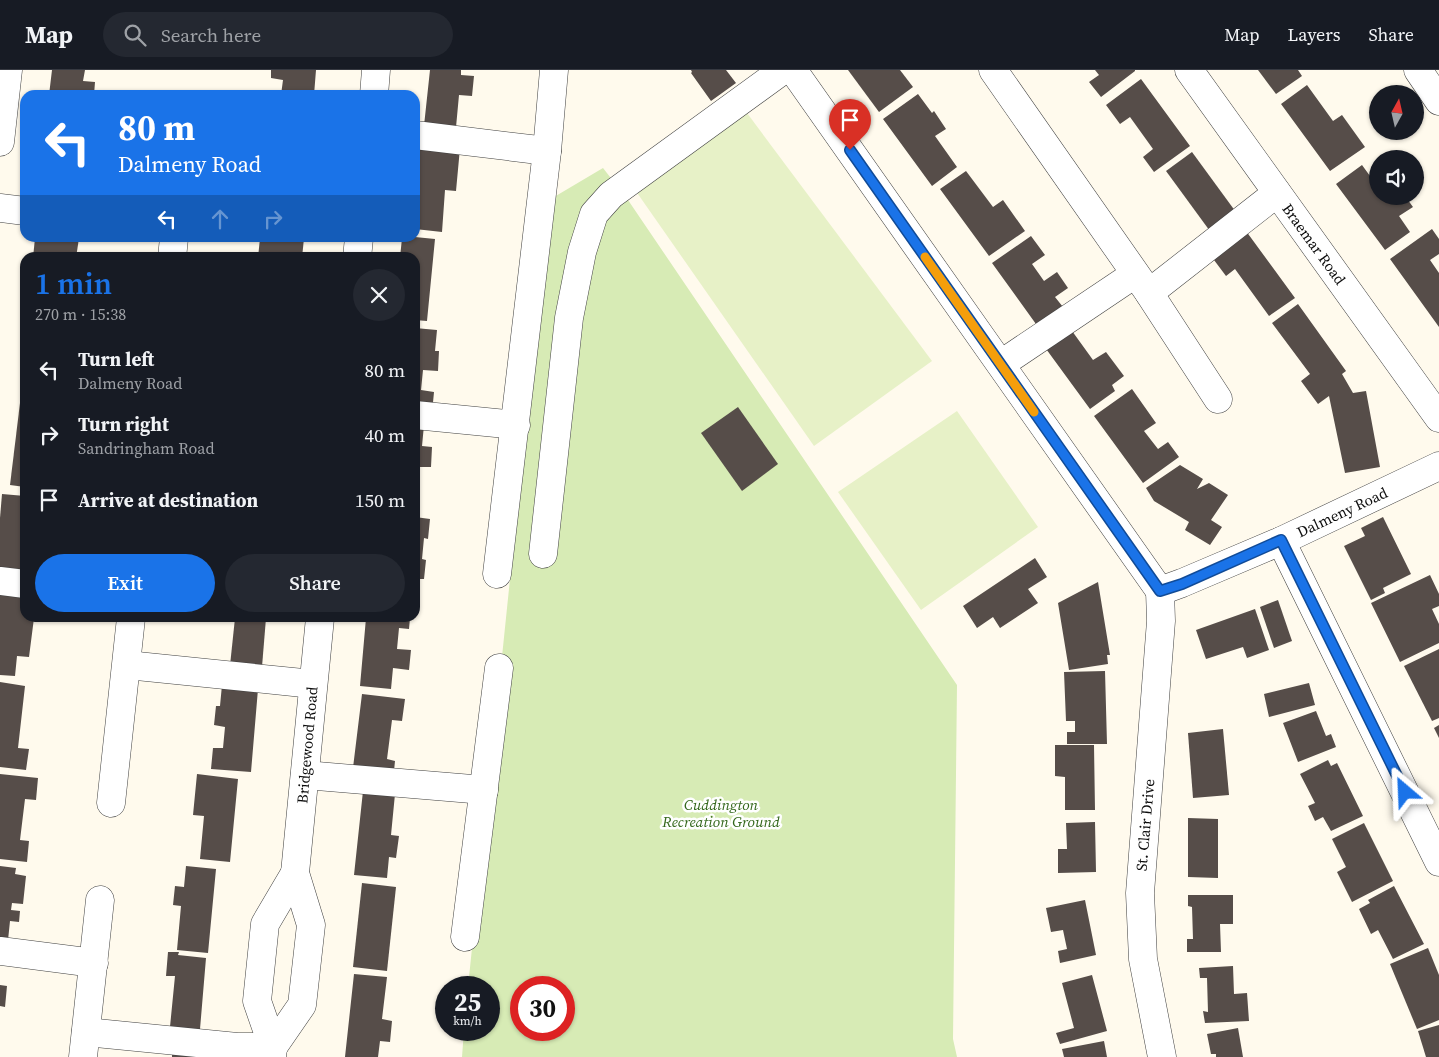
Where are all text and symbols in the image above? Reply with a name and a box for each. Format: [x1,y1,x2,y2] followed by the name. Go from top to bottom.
[103,12,453,57] search box
[25,18,73,51] text: Map
[121,21,149,49] icon: search
[161,22,261,48] text: Search here
[1224,22,1259,47] text: Map
[1287,22,1340,47] text: Layers
[1368,22,1414,47] text: Share
[1369,85,1424,140] north arrow
[1369,85,1424,205] map controls
[829,99,871,150] pin
[118,104,195,152] text: 80 m
[836,106,864,134] icon: arrive
[35,110,100,175] icon: left
[118,149,261,179] text: Dalmeny Road
[1369,150,1424,205] button: sound
[1277,199,1351,289] street label: Braemar Road
[153,205,181,233] icon: left
[206,205,234,233] icon: ahead
[259,205,287,233] icon: right
[35,263,112,304] text: 1 min
[353,269,405,321] button: close
[35,303,126,325] text: 270 m · 15:38
[78,346,154,372] text: Turn left
[35,356,63,384] icon: left
[364,357,405,383] text: 80 m
[78,372,182,394] text: Dalmeny Road
[78,411,169,437] text: Turn right
[35,421,63,449] icon: right
[364,422,405,448] text: 40 m
[78,437,214,459] text: Sandringham Road
[1293,482,1391,542] street label: Dalmeny Road
[35,486,63,514] icon: arrive
[78,487,258,513] text: Arrive at destination
[355,487,405,513] text: 150 m
[35,554,215,612] button: Exit
[225,554,405,612] button: Share
[291,685,323,804] street label: Bridgewood Road
[1378,765,1430,817] position arrow
[1131,778,1160,872] street label: St. Clair Drive
[661,794,780,832] park label: Cuddington Recreation Ground
[510,976,575,1041] speed limit sign: 30
[454,985,481,1019] text: 25
[453,1013,482,1029] text: km/h

